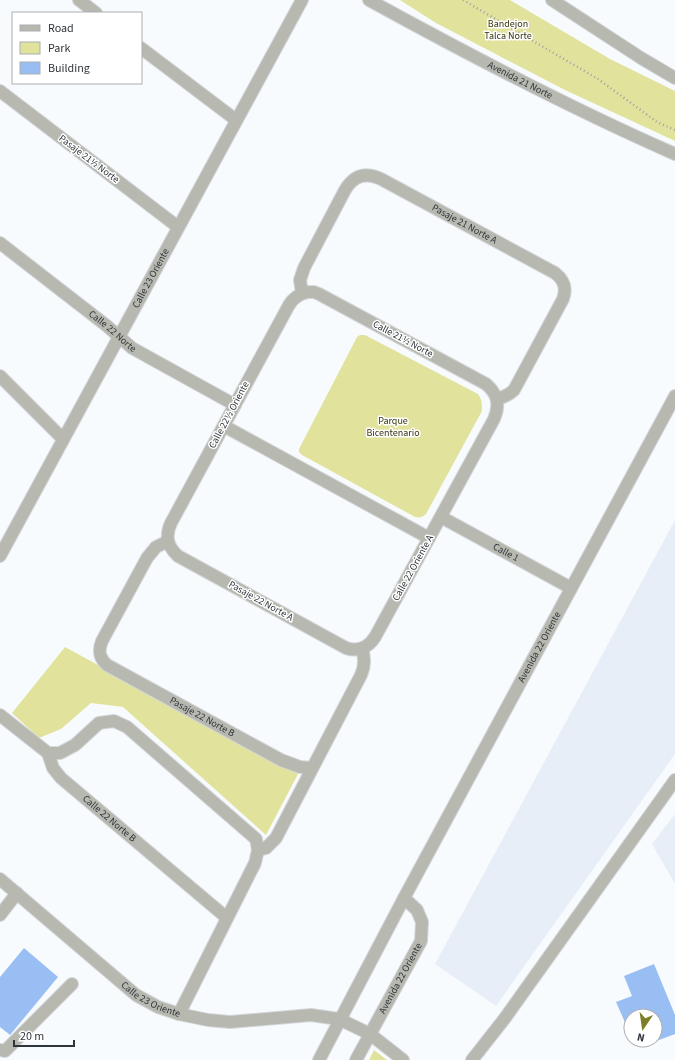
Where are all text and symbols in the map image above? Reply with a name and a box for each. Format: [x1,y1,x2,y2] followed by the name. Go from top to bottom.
[12,12,142,84] legend
[484,17,532,43] park label: Bandejon Talca Norte
[48,20,74,37] text: Road
[48,40,70,57] text: Park
[485,58,555,103] street label: Avenida 21 Norte
[48,60,90,77] text: Building
[56,132,122,186] street label: Pasaje 21½ Norte
[429,201,500,248] street label: Pasaje 21 Norte A
[129,246,173,311] street label: Calle 23 Oriente
[86,307,138,356] street label: Calle 22 Norte
[370,317,436,361] street label: Calle 21½ Norte
[205,379,253,451] street label: Calle 22½ Oriente
[366,414,420,440] park label: Parque Bicentenario
[389,532,437,603] street label: Calle 22 Oriente A
[490,540,522,565] street label: Calle 1
[226,577,296,625] street label: Pasaje 22 Norte A
[515,609,564,685] street label: Avenida 22 Oriente
[167,693,237,741] street label: Pasaje 22 Norte B
[79,792,139,846] street label: Calle 22 Norte B
[376,940,426,1016] street label: Avenida 22 Oriente
[118,978,182,1021] street label: Calle 23 Oriente
[623,1008,663,1048] north arrow
[14,1022,74,1048] scale bar
[20,1028,44,1045] text: 20 m
[636,1029,646,1045] text: N

